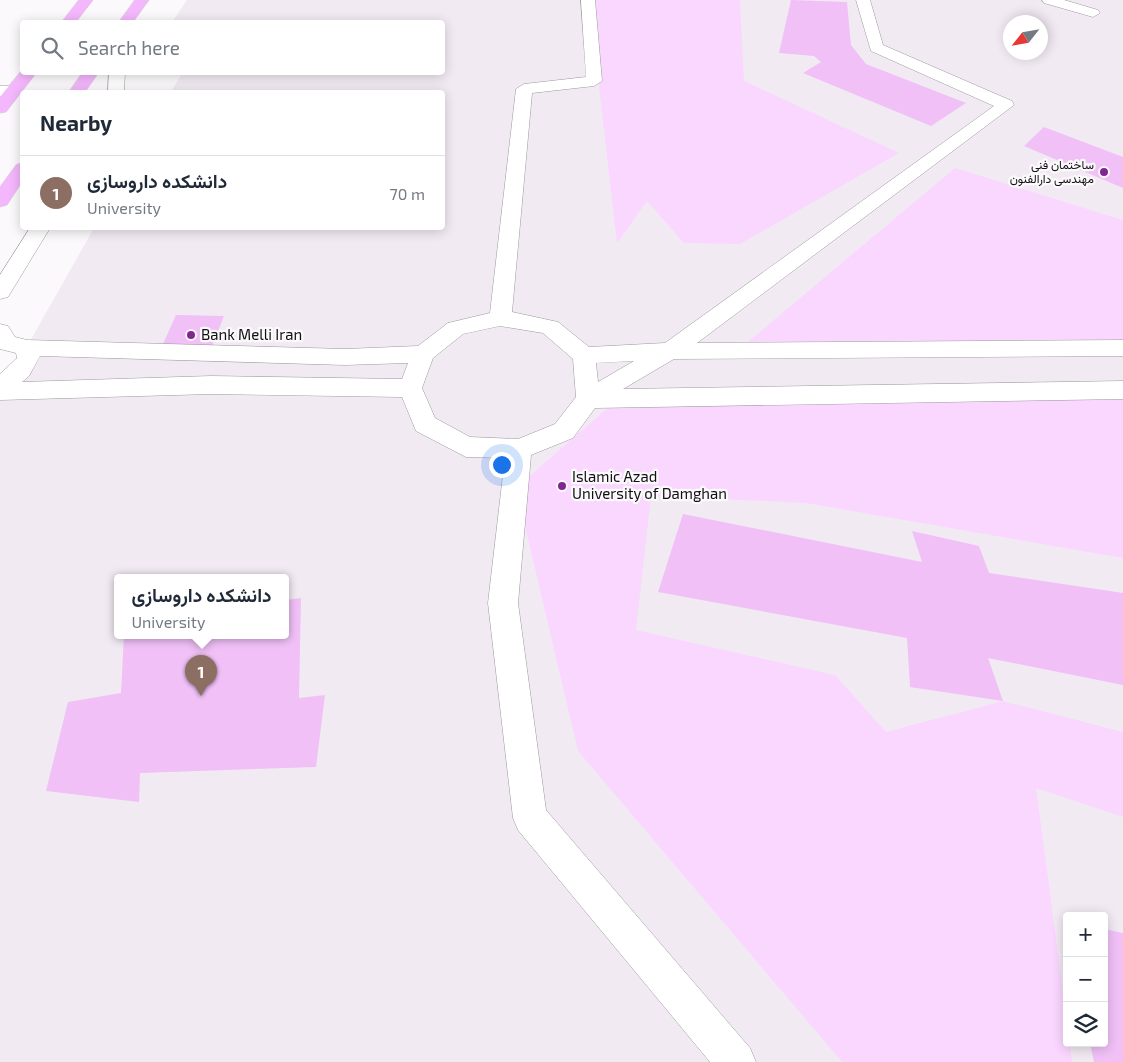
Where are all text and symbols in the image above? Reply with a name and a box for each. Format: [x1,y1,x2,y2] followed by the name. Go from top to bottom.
[1003,15,1048,60] north arrow
[20,20,445,75] search box
[38,34,66,62] icon: search
[78,36,180,59] text: Search here
[40,110,112,135] text: Nearby
[1010,157,1094,187] place label: ساختمان فنی مهندسی دارالفنون
[1098,166,1110,178] marker: ساختمان فنی مهندسی دارالفنون
[87,169,227,192] text: دانشکده داروسازی
[53,184,59,203] text: 1
[390,184,425,203] text: 70 m
[87,198,161,217] text: University
[201,325,302,343] place label: Bank Melli Iran
[185,329,197,341] marker: Bank Melli Iran
[489,452,515,478] your location
[572,467,727,502] place label: Islamic Azad University of Damghan
[556,480,568,492] marker: Islamic Azad University of Damghan
[114,574,289,639] popup
[131,583,272,606] text: دانشکده داروسازی
[131,612,205,631] text: University
[185,655,217,696] pin: 1
[1063,912,1108,1047] map controls
[1063,912,1108,957] button: +
[1063,957,1108,1002] button: −
[1063,1002,1108,1047] button: layers

